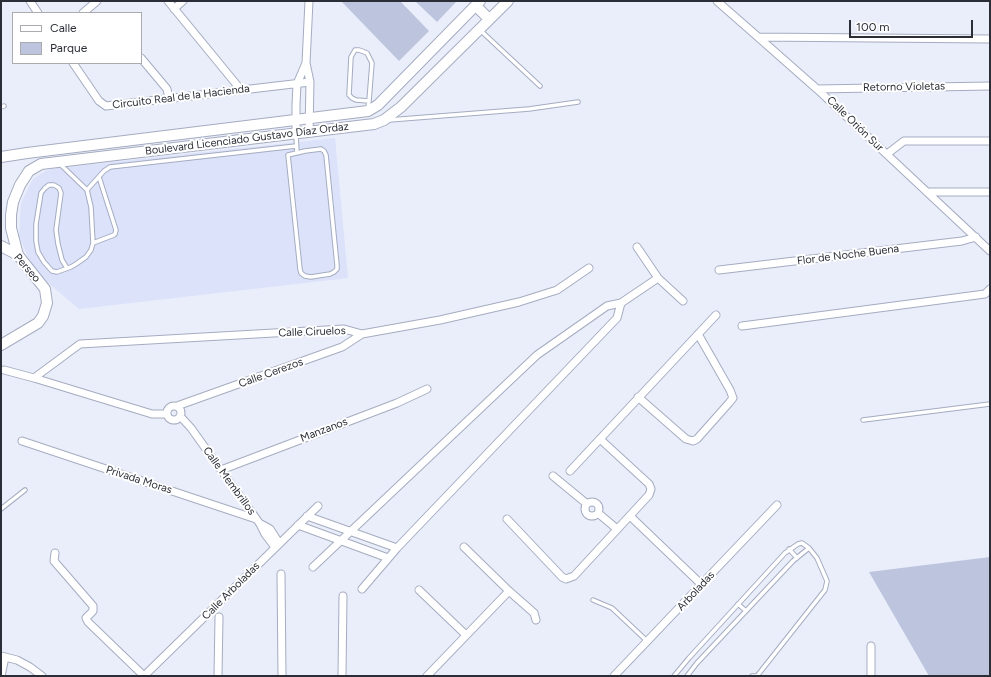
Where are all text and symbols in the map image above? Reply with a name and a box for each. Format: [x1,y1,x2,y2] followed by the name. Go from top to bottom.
[12,12,142,64] legend
[851,12,975,38] scale bar
[856,20,890,34] text: 100 m
[50,21,77,35] text: Calle
[50,41,87,55] text: Parque
[863,80,945,94] street label: Retorno Violetas
[112,82,250,112] street label: Circuito Real de la Hacienda
[824,94,886,154] street label: Calle Orión Sur
[144,120,350,158] street label: Boulevard Licenciado Gustavo Díaz Ordaz
[796,242,900,268] street label: Flor de Noche Buena
[11,251,43,285] street label: Perseo
[278,324,346,340] street label: Calle Ciruelos
[237,355,305,391] street label: Calle Cerezos
[298,415,350,445] street label: Manzanos
[200,444,258,518] street label: Calle Membrillos
[104,463,174,497] street label: Privada Moras
[199,559,263,623] street label: Calle Arboladas
[674,569,718,613] street label: Arboladas

